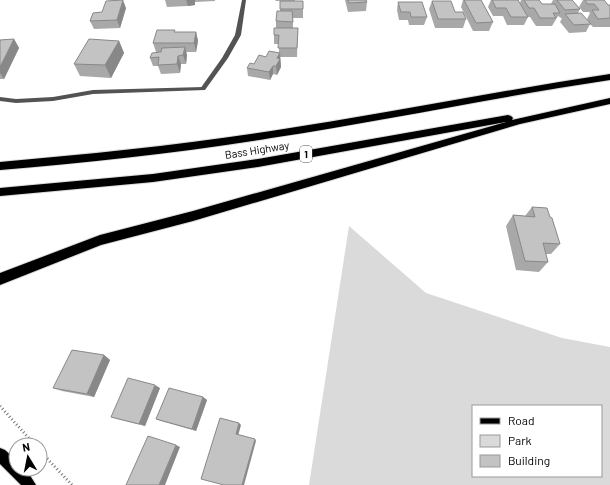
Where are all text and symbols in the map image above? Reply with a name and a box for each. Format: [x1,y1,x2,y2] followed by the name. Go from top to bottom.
[224,138,290,161] street label: Bass Highway
[300,146,312,162] road number: 1
[472,405,602,477] legend
[508,413,535,427] text: Road
[508,433,532,447] text: Park
[8,437,48,477] north arrow
[21,440,31,454] text: N
[508,453,550,467] text: Building

